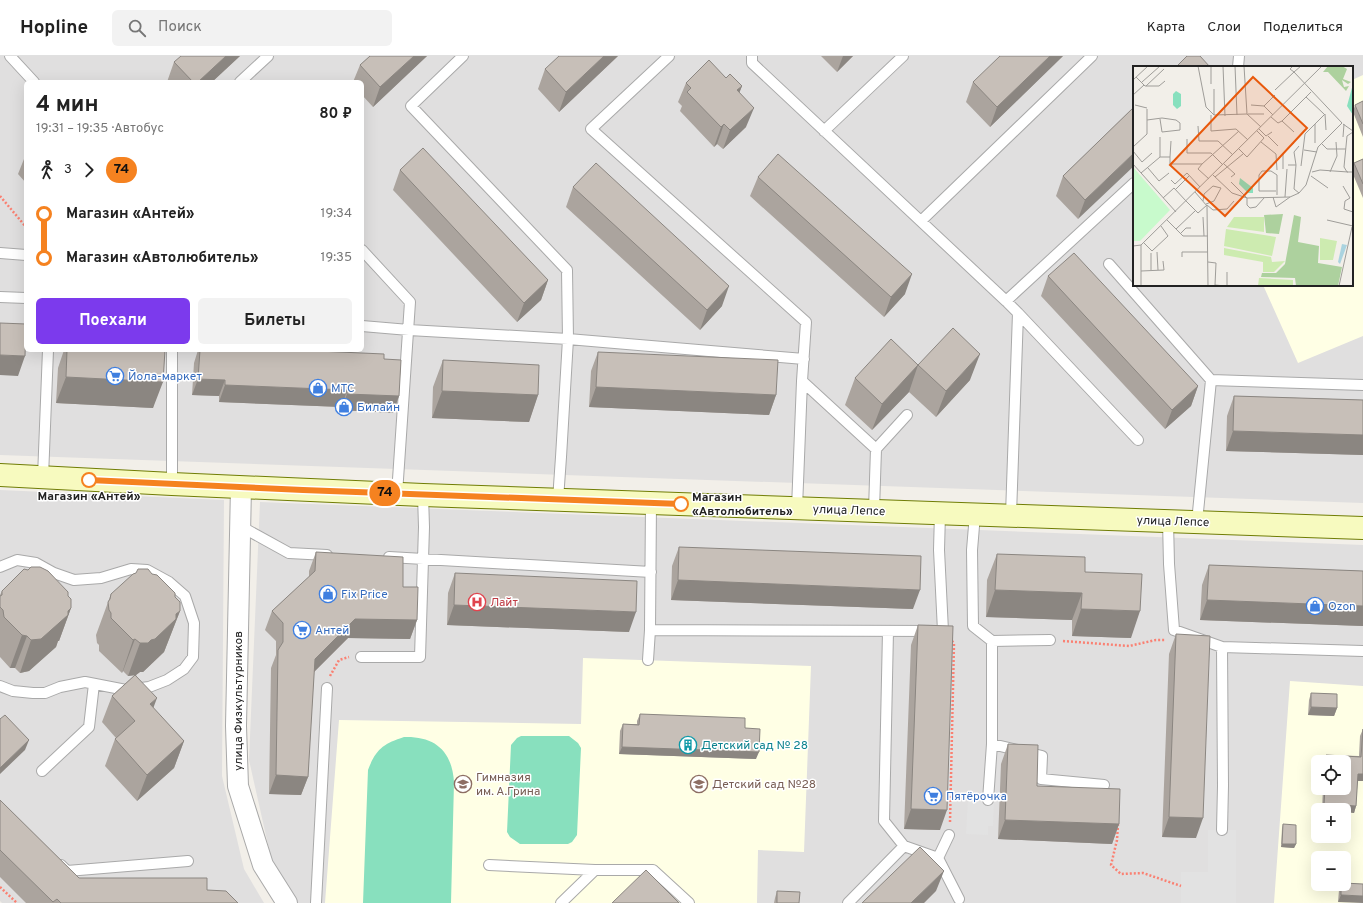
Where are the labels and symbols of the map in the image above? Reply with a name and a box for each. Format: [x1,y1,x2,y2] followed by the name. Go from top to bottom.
[1133,66,1353,286] inset map
[105,366,125,386] supermarket icon: Йола-маркет
[128,369,202,385] place label: Йола-маркет
[308,378,328,398] shop icon: МТС
[331,381,355,397] place label: МТС
[334,397,354,417] shop icon: Билайн
[357,400,400,416] place label: Билайн
[81,472,97,488] marker: Магазин «Антей»
[367,480,403,506] line badge: 74
[38,489,141,505] place label: Магазин «Антей»
[692,490,793,520] place label: Магазин «Автолюбитель»
[673,496,689,512] marker: Магазин «Автолюбитель»
[812,502,886,520] street label: улица Лепсе
[1136,513,1210,531] street label: улица Лепсе
[318,584,338,604] shop icon: Fix Price
[341,587,388,603] place label: Fix Price
[467,592,487,612] hospital icon: Лайт
[490,595,518,611] place label: Лайт
[1305,596,1325,616] shop icon: Ozon
[1328,599,1356,615] place label: Ozon
[292,620,312,640] supermarket icon: Антей
[315,623,349,639] place label: Антей
[231,631,247,771] street label: улица Физкультурников
[678,735,698,755] building icon: Детский сад № 28
[701,738,808,754] place label: Детский сад № 28
[476,770,540,800] place label: Гимназия им. А.Грина
[453,774,473,794] school or university icon: Гимназия им. А.Грина
[689,774,709,794] school or university icon: Детский сад №28
[712,777,816,793] place label: Детский сад №28
[923,786,943,806] supermarket icon: Пятёрочка
[946,789,1007,805] place label: Пятёрочка

